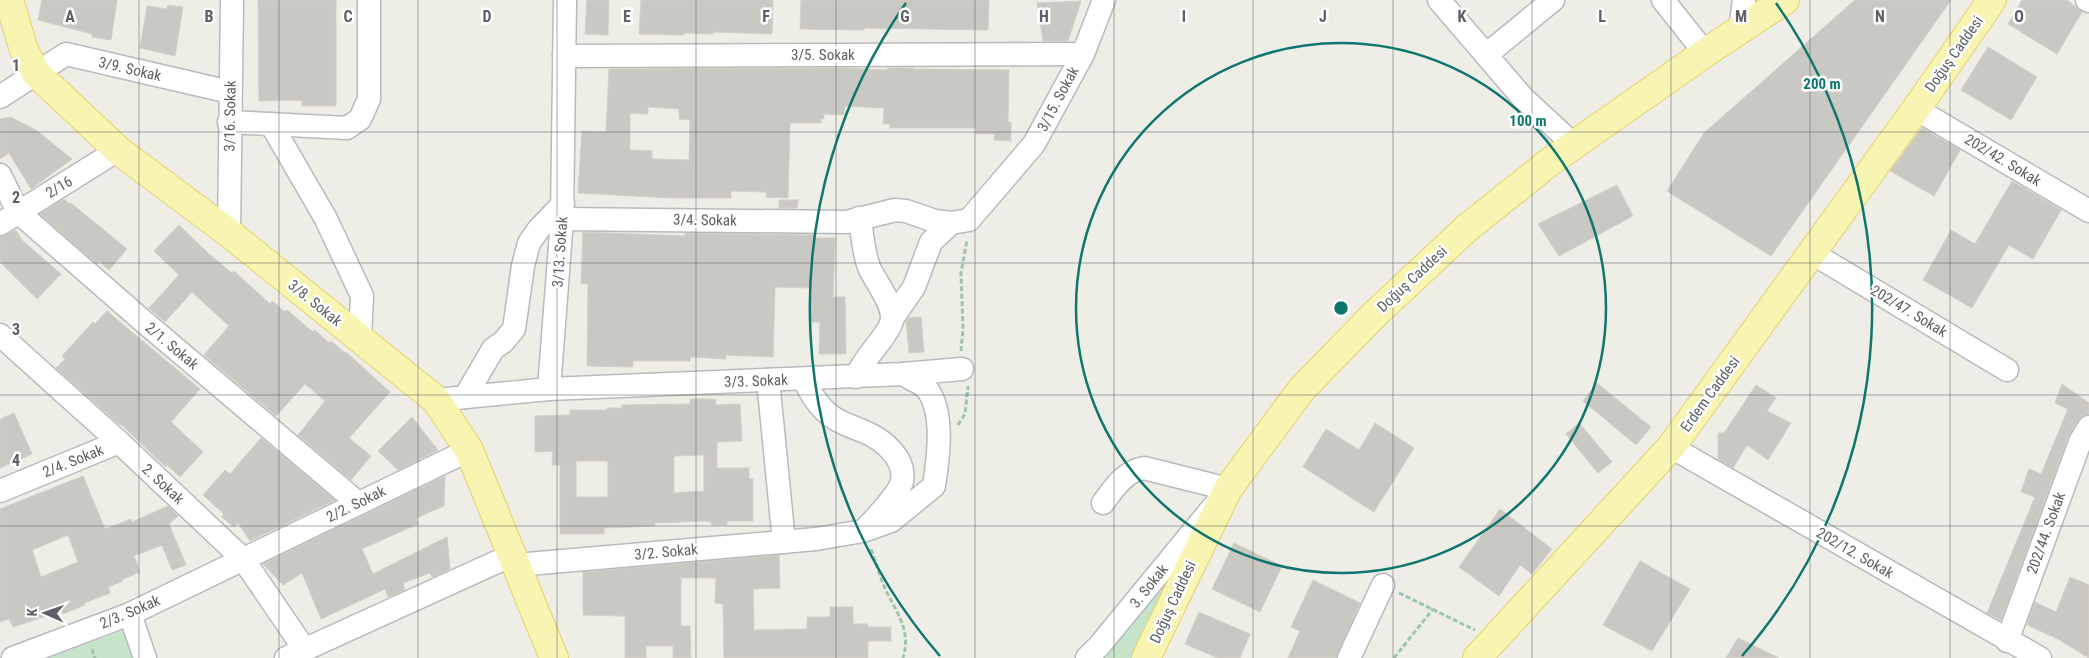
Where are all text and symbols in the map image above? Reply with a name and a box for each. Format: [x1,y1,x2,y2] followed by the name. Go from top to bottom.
[65,7,75,26] text: A
[205,7,214,26] text: B
[343,7,353,26] text: C
[482,7,492,26] text: D
[623,7,631,26] text: E
[762,7,770,26] text: F
[900,7,910,26] text: G
[1039,7,1049,26] text: H
[1182,7,1186,26] text: I
[1319,7,1327,26] text: J
[1458,7,1467,26] text: K
[1598,7,1606,26] text: L
[1735,7,1747,26] text: M
[1875,7,1885,26] text: N
[2014,7,2024,26] text: O
[1921,12,1987,96] street label: Doğuş Caddesi
[791,46,855,64] street label: 3/5. Sokak
[97,53,163,85] street label: 3/9. Sokak
[12,56,20,75] text: 1
[1033,63,1083,135] street label: 3/15. Sokak
[1803,75,1841,93] text: 200 m
[220,80,240,152] street label: 3/16. Sokak
[1509,112,1547,130] text: 100 m
[1961,130,2045,190] street label: 202/42. Sokak
[42,172,76,202] street label: 2/16
[12,188,20,207] text: 2
[673,210,737,230] street label: 3/4. Sokak
[549,216,571,288] street label: 3/13. Sokak
[1373,242,1451,316] street label: Doğuş Caddesi
[285,276,346,330] street label: 3/8. Sokak
[1867,281,1951,341] street label: 202/47. Sokak
[1332,299,1350,317] centre of rings
[142,319,202,374] street label: 2/1. Sokak
[12,320,20,339] text: 3
[1677,353,1743,435] street label: Erdem Caddesi
[724,371,788,391] street label: 3/3. Sokak
[40,441,106,481] street label: 2/4. Sokak
[12,451,20,470] text: 4
[138,460,188,508] street label: 2. Sokak
[323,482,389,526] street label: 2/2. Sokak
[2023,489,2069,576] street label: 202/44. Sokak
[1813,524,1897,582] street label: 202/12. Sokak
[633,540,699,564] street label: 3/2. Sokak
[1146,558,1200,646] street label: Doğuş Caddesi
[1126,560,1172,611] street label: 3. Sokak
[20,588,70,638] north arrow
[97,591,163,633] street label: 2/3. Sokak
[24,608,40,617] text: K

